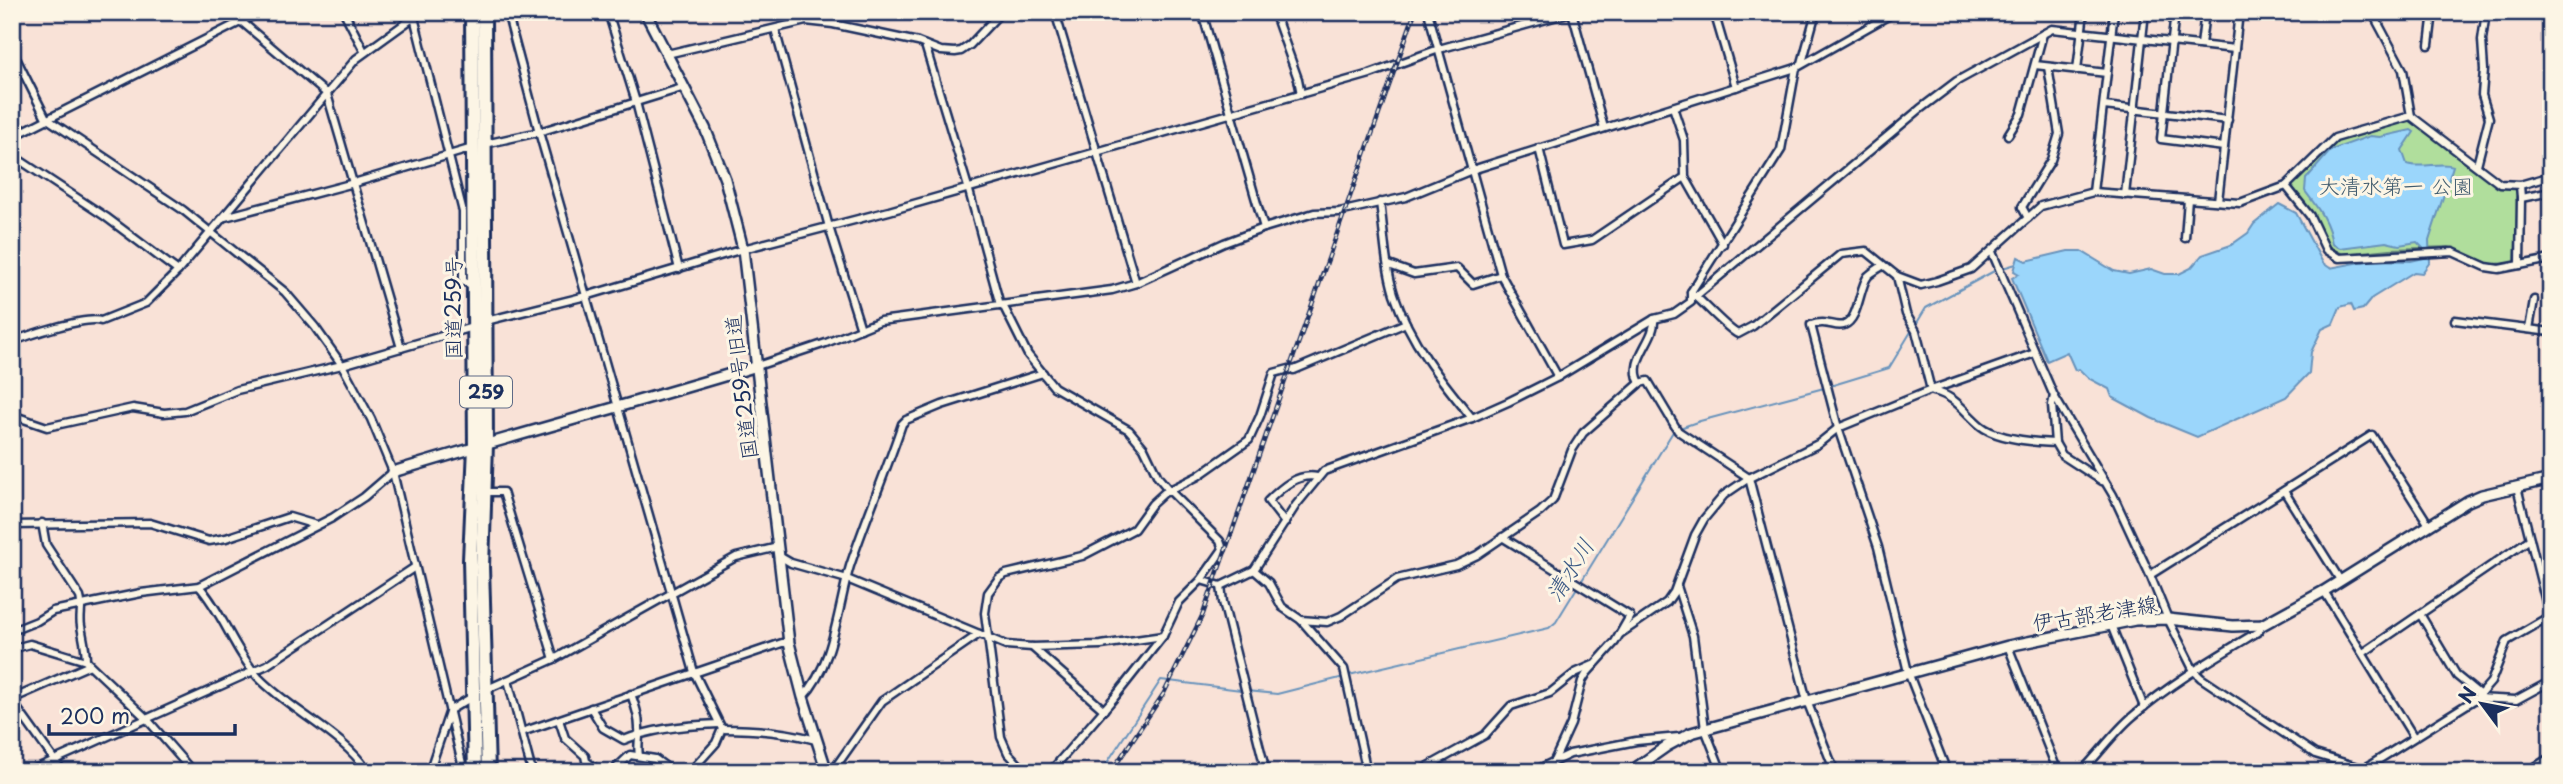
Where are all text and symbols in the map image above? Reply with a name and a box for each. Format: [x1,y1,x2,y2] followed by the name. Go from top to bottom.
[2319,169,2473,201] park label: 大清水第一 公園
[436,256,468,360] street label: 国道259号
[715,313,765,461] street label: 国道259号旧道
[460,376,512,408] road number: 259
[1536,531,1602,608] water label: 清水川
[2030,586,2159,638] street label: 伊古部老津線
[2448,668,2518,738] north arrow
[2451,681,2483,708] text: N
[49,693,234,737] scale bar
[60,699,130,731] text: 200 m

